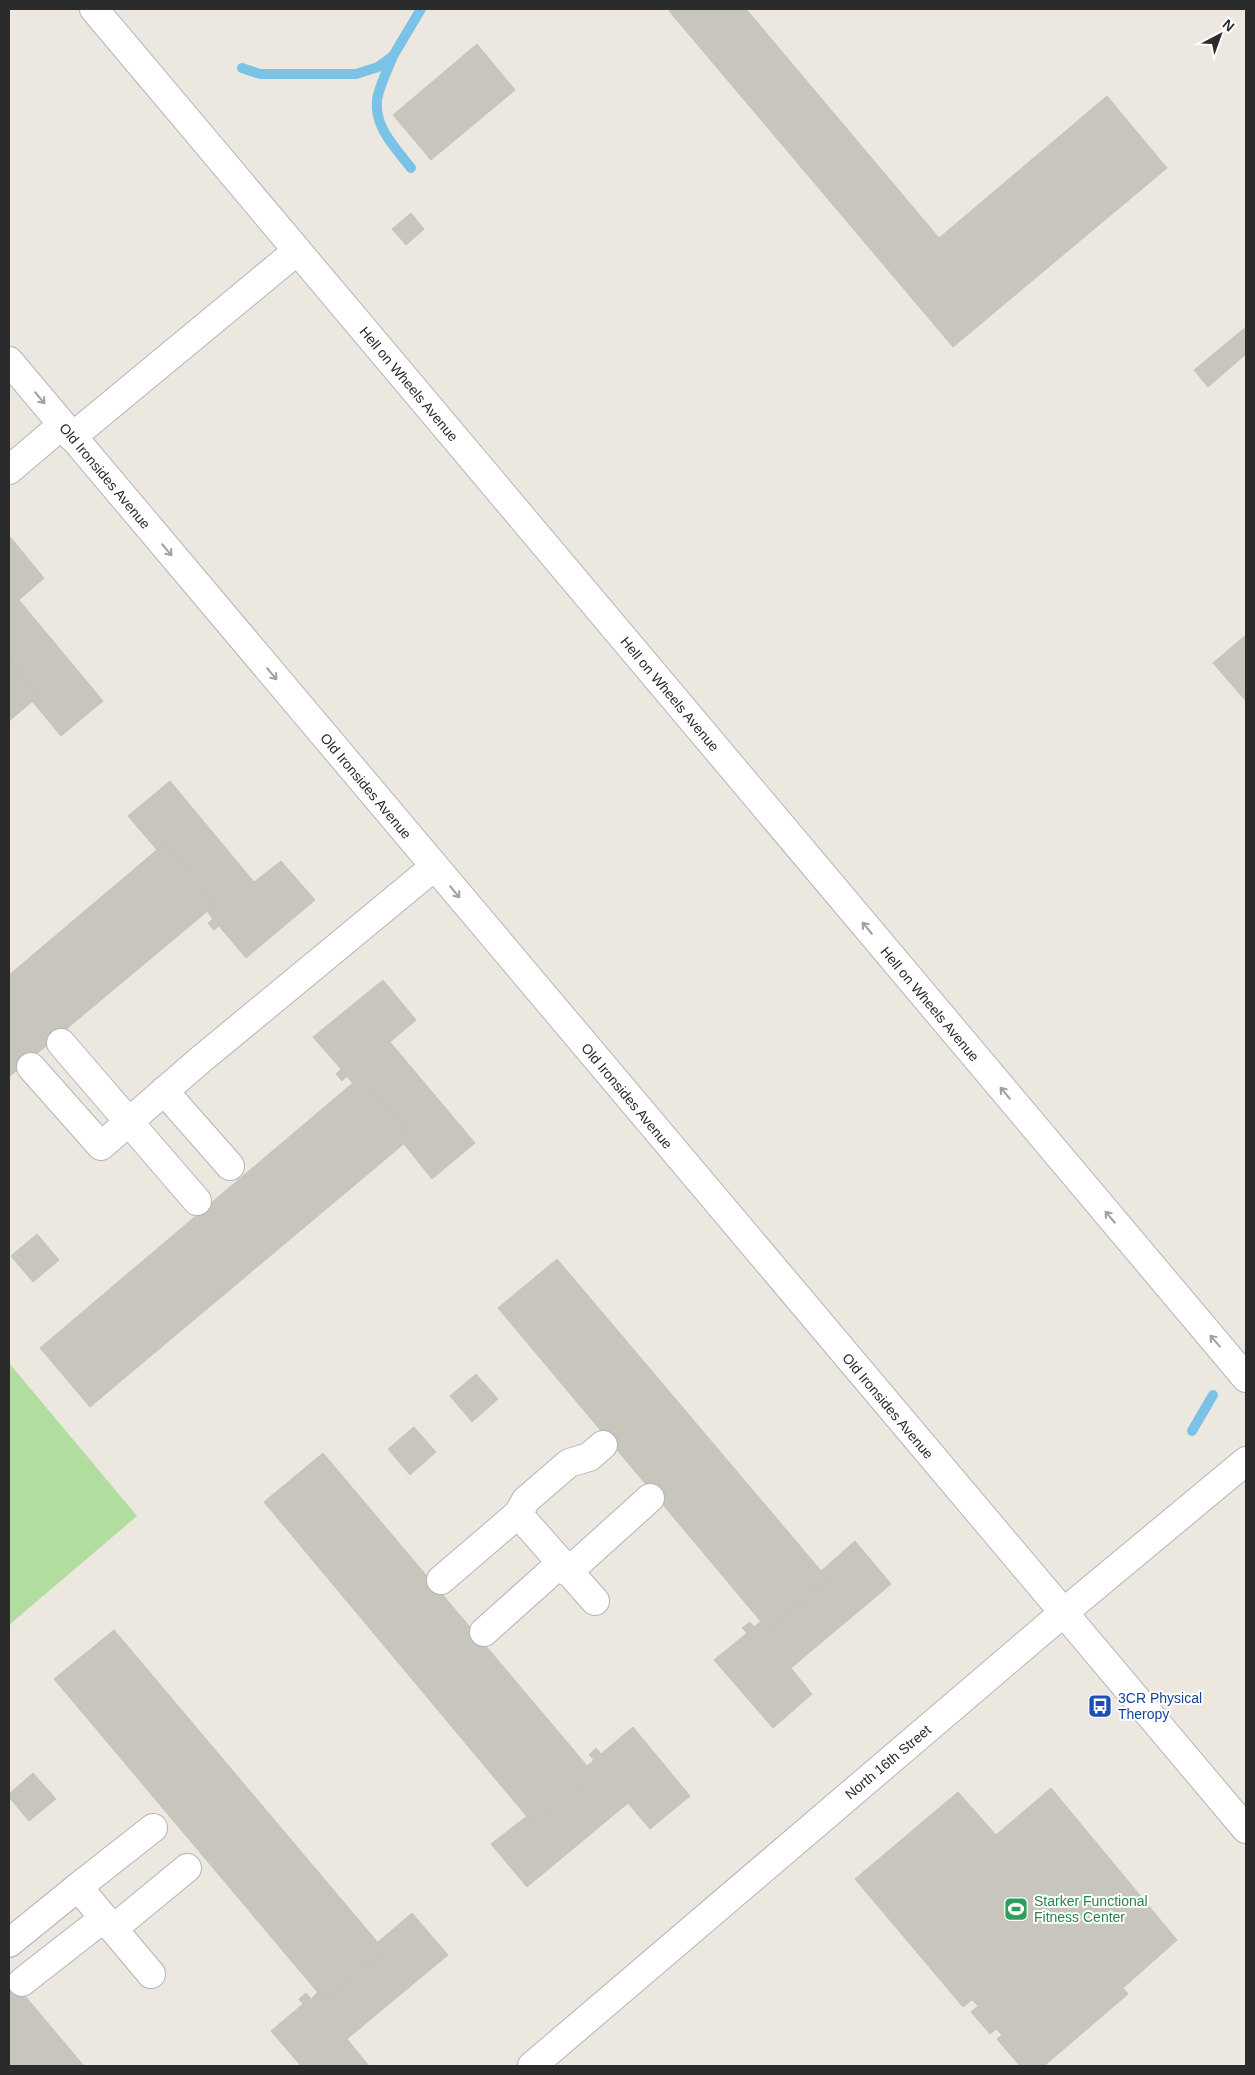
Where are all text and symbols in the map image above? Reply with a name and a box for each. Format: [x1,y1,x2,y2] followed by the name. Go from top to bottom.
[1195,10,1245,60] north arrow
[1219,16,1238,35] text: N
[356,324,462,445] street label: Hell on Wheels Avenue
[34,392,46,405] one-way arrow
[56,420,154,532] street label: Old Ironsides Avenue
[161,543,172,556] one-way arrow
[617,634,723,755] street label: Hell on Wheels Avenue
[266,667,277,680] one-way arrow
[317,730,415,842] street label: Old Ironsides Avenue
[449,885,460,898] one-way arrow
[861,922,872,935] one-way arrow
[877,944,983,1065] street label: Hell on Wheels Avenue
[578,1040,676,1152] street label: Old Ironsides Avenue
[999,1086,1011,1099] one-way arrow
[1104,1211,1115,1224] one-way arrow
[1209,1335,1220,1348] one-way arrow
[839,1350,937,1462] street label: Old Ironsides Avenue
[1118,1690,1202,1722] place label: 3CR Physical Theropy
[1087,1693,1113,1719] bus stop icon: 3CR Physical Theropy
[842,1722,934,1802] street label: North 16th Street
[1034,1893,1148,1925] place label: Starker Functional Fitness Center
[1003,1896,1029,1922] sports icon: Starker Functional Fitness Center

